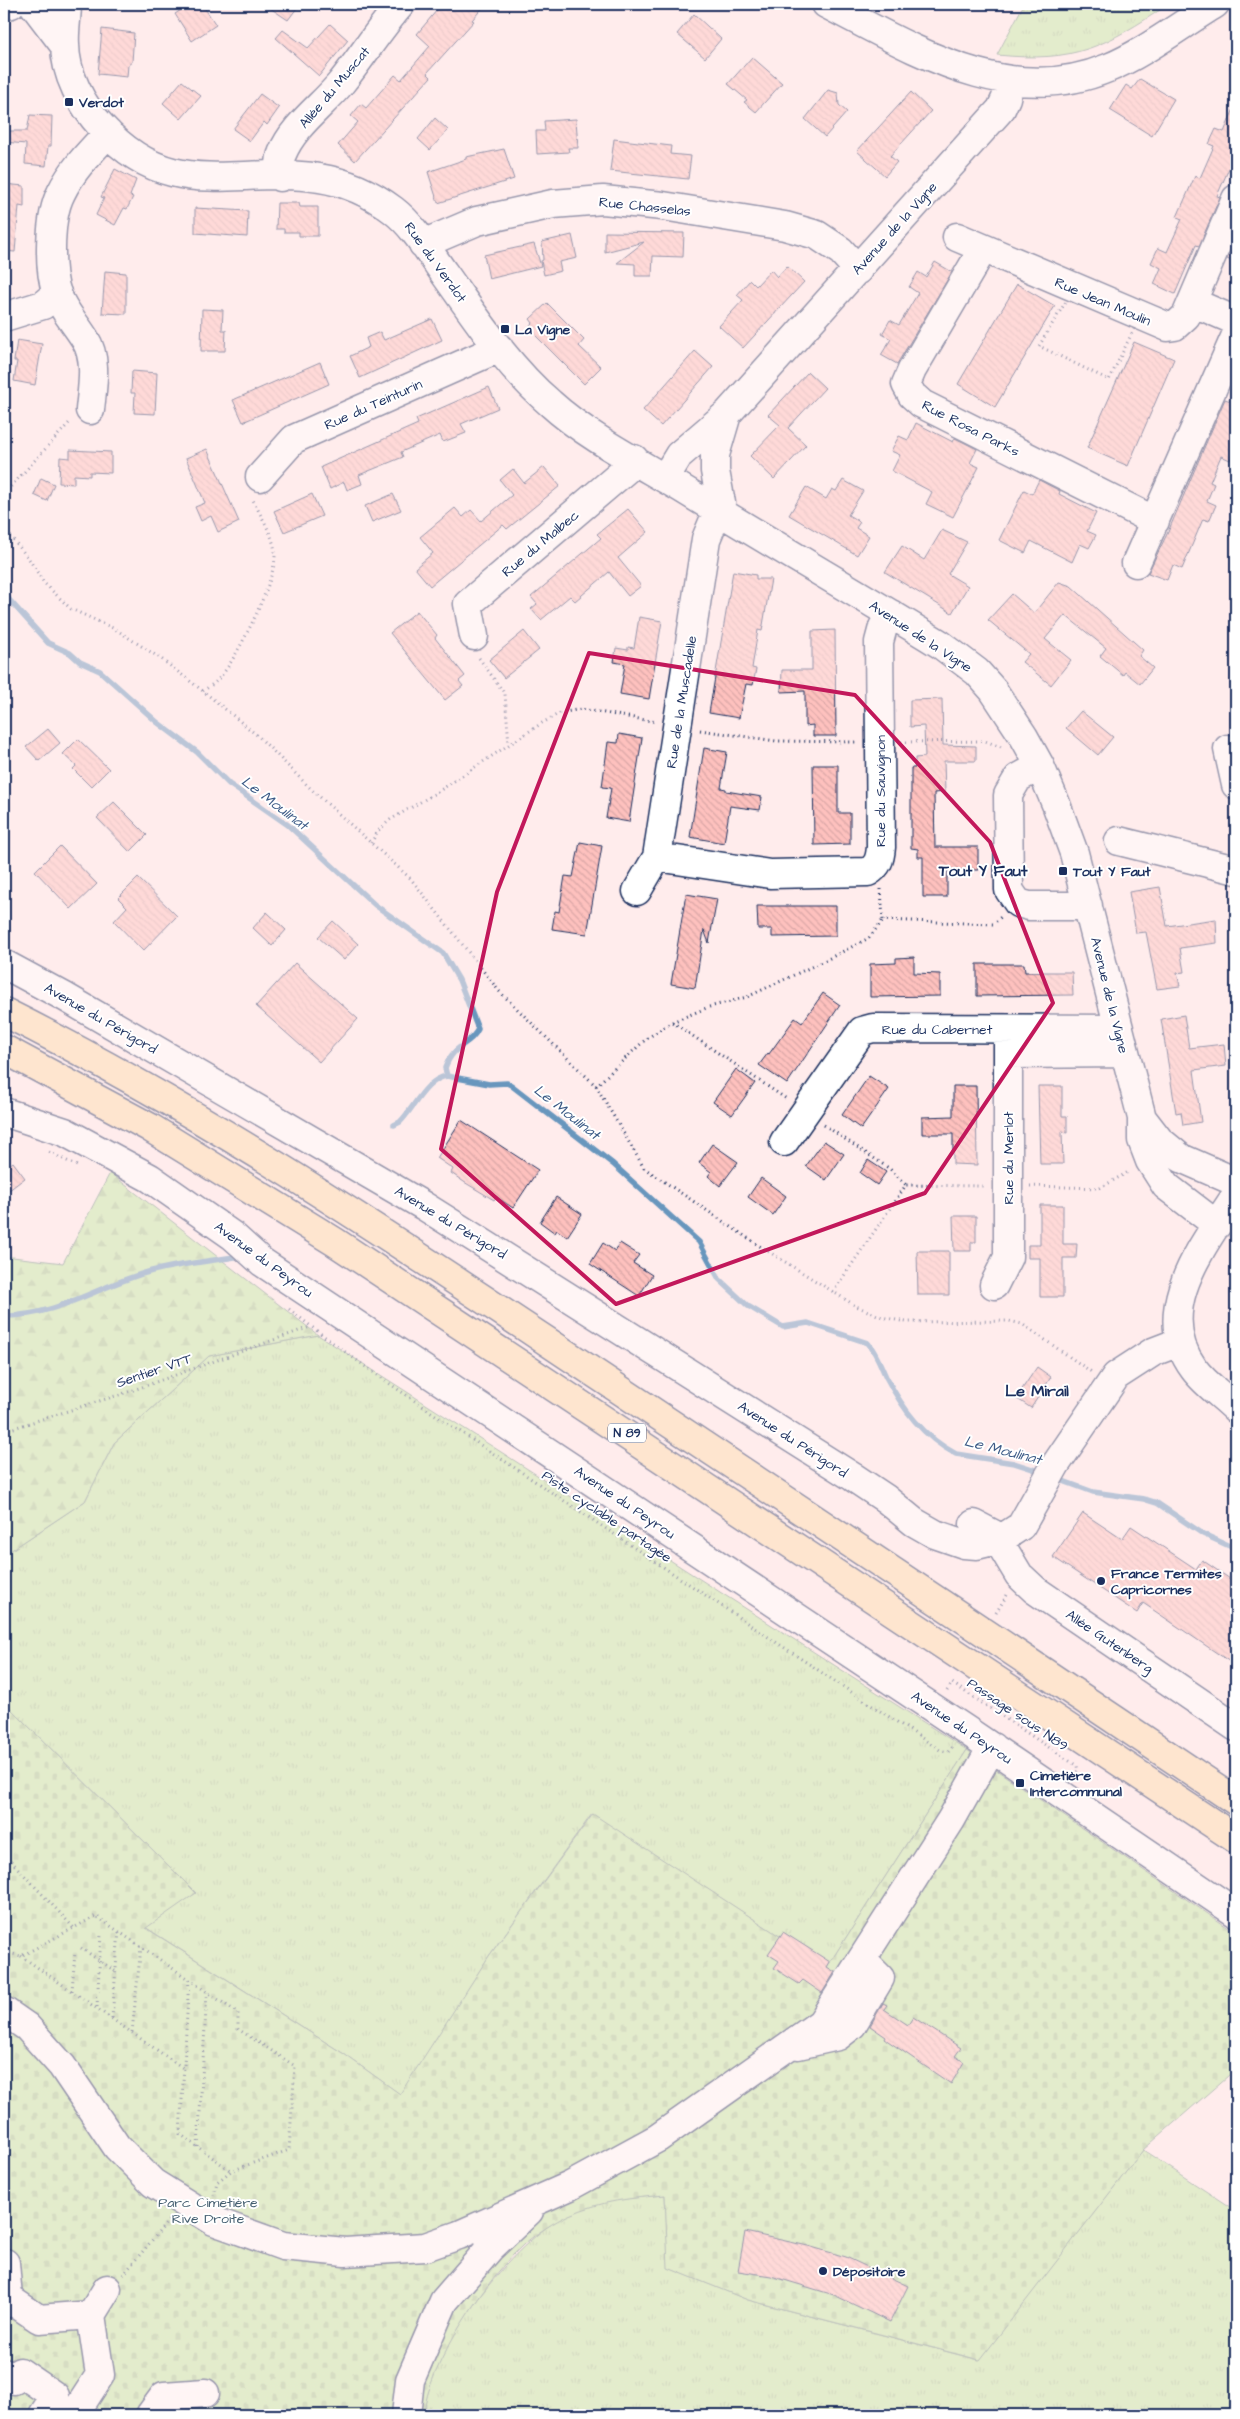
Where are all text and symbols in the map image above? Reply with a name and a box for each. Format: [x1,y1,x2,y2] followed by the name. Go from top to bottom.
[295,42,375,133] street label: Allée du Muscat
[78,93,124,113] place label: Verdot
[63,96,75,108] marker: Verdot
[847,177,942,280] street label: Avenue de la Vigne
[598,192,692,222] street label: Rue Chasselas
[399,218,471,307] street label: Rue du Verdot
[1051,273,1154,331] street label: Rue Jean Moulin
[515,320,571,341] place label: La Vigne
[499,323,511,335] marker: La Vigne
[321,374,426,435] street label: Rue du Teinturin
[918,396,1023,462] street label: Rue Rosa Parks
[498,505,584,582] street label: Rue du Malbec
[865,596,976,678] street label: Avenue de la Vigne
[662,634,702,770] street label: Rue de la Muscadelle
[871,735,891,847] street label: Rue du Sauvignon
[237,771,314,837] water label: Le Moulinat
[938,860,1028,882] district label: Tout Y Faut
[1072,862,1151,882] place label: Tout Y Faut
[1057,865,1069,877] marker: Tout Y Faut
[1085,935,1133,1056] street label: Avenue de la Vigne
[40,978,161,1059] street label: Avenue du Périgord
[882,1020,993,1040] street label: Rue du Cabernet
[529,1080,606,1146] water label: Le Moulinat
[999,1111,1019,1204] street label: Rue du Merlot
[391,1181,510,1264] street label: Avenue du Périgord
[210,1217,317,1303] street label: Avenue du Peyrou
[114,1349,195,1393] street label: Sentier VTT
[1005,1380,1069,1402] district label: Le Mirail
[734,1397,851,1483] street label: Avenue du Périgord
[608,1424,646,1442] road number: N 89
[962,1431,1046,1471] water label: Le Moulinat
[570,1462,679,1544] street label: Avenue du Peyrou
[538,1466,676,1568] street label: Piste cyclable partagée
[1111,1564,1222,1600] place label: France Termites Capricornes
[1095,1575,1107,1587] marker: France Termites Capricornes
[1062,1605,1157,1679] street label: Allée Gutenberg
[963,1674,1072,1756] street label: Passage sous N89
[907,1687,1016,1769] street label: Avenue du Peyrou
[1030,1766,1123,1802] place label: Cimetière Intercommunal
[1014,1777,1026,1789] marker: Cimetière Intercommunal
[158,2193,258,2229] park label: Parc Cimetière Rive Droite
[833,2262,906,2282] place label: Dépositoire
[817,2265,829,2277] marker: Dépositoire

